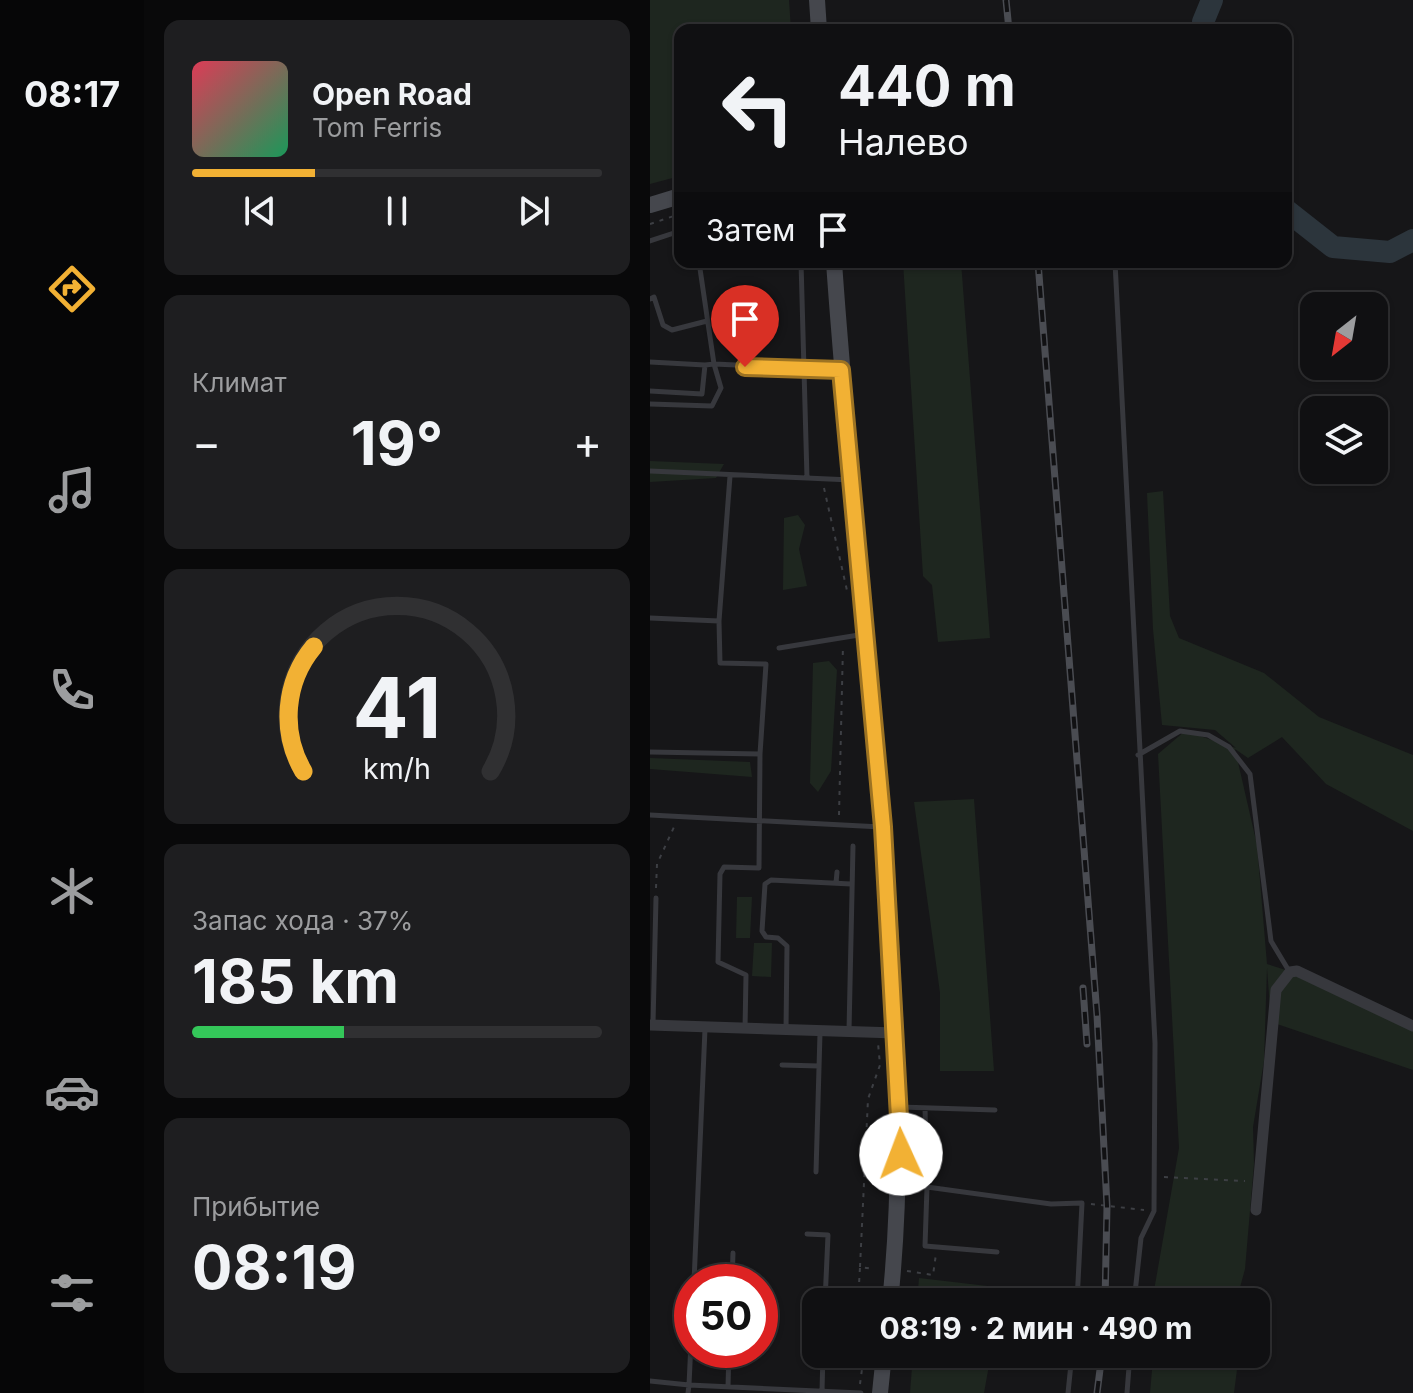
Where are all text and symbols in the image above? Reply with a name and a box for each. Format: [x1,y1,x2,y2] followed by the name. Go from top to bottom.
[838,52,1016,120] text: 440 m
[706,56,810,160] icon: left
[24,72,120,116] text: 08:17
[312,76,472,112] text: Open Road
[312,112,442,143] text: Tom Ferris
[838,120,969,164] text: Налево
[238,189,282,233] icon: previous
[375,189,419,233] icon: pause
[512,189,556,233] icon: next
[811,208,855,252] icon: arrive
[706,212,795,248] text: Затем
[44,261,100,317] icon: directions
[711,285,779,367] pin
[1300,292,1388,380] north arrow
[1300,292,1388,484] map controls
[723,297,767,341] icon: arrive
[192,367,287,398] text: Климат
[1300,396,1388,484] button: layers
[351,407,443,479] text: 19°
[192,416,221,470] text: −
[573,416,602,470] text: +
[44,462,100,518] icon: music
[353,657,441,758] text: 41
[44,662,100,718] icon: phone
[363,752,431,787] text: km/h
[44,863,100,919] icon: climate
[192,905,413,936] text: Запас хода · 37%
[192,945,399,1017] text: 185 km
[44,1064,100,1120] icon: car
[859,1112,943,1196] position arrow
[192,1191,320,1222] text: Прибытие
[192,1231,356,1303] text: 08:19
[674,1264,778,1368] speed limit sign: 50
[44,1265,100,1321] icon: filters
[880,1310,1192,1346] text: 08:19 · 2 мин · 490 m

